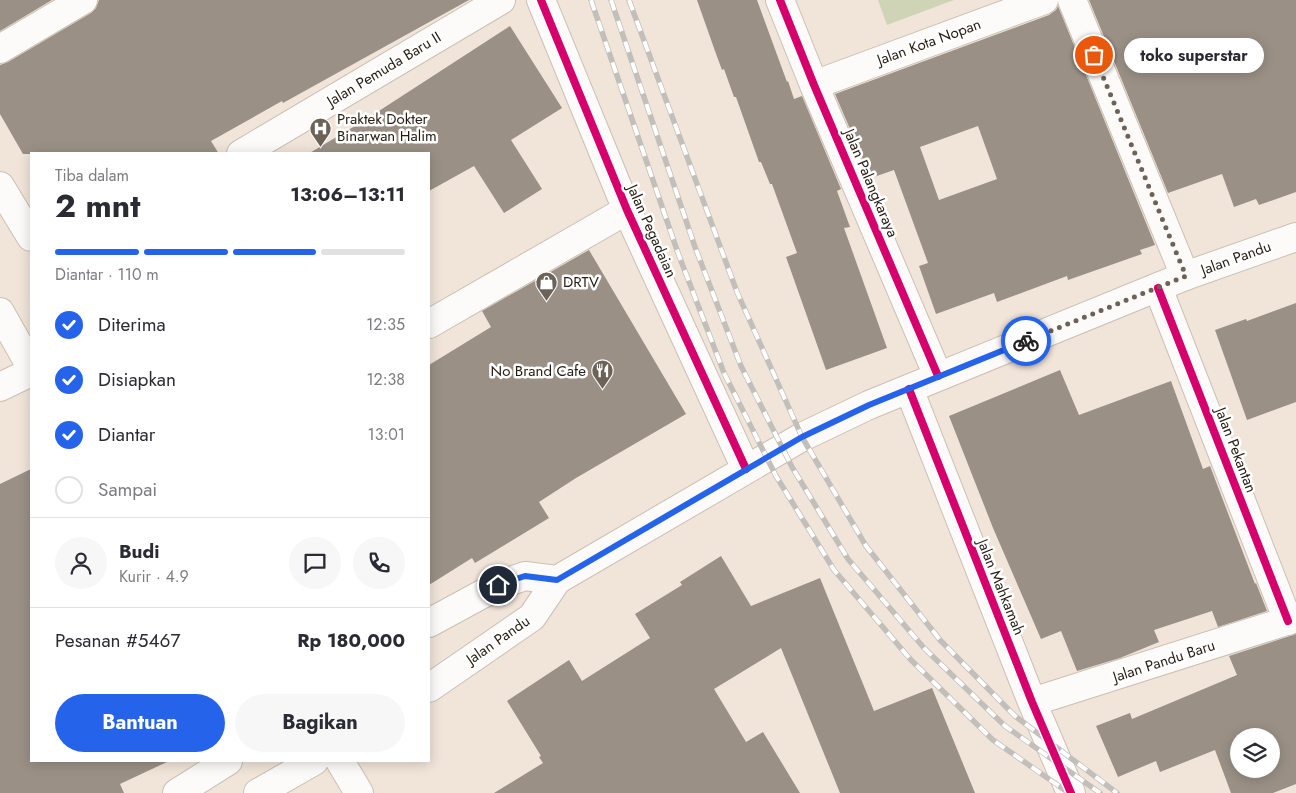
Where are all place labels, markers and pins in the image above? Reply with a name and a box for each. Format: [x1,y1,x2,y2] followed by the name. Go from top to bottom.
[1073,34,1115,76] pin
[1124,38,1264,72] callout: toko superstar
[337,108,437,147] place label: Praktek Dokter Binarwan Halim
[309,116,333,147] hospital icon: Praktek Dokter Binarwan Halim
[535,270,559,301] shop icon: DRTV
[563,271,599,293] place label: DRTV
[590,359,614,390] restaurant icon: No Brand Cafe
[491,360,586,382] place label: No Brand Cafe
[477,564,519,606] pin

